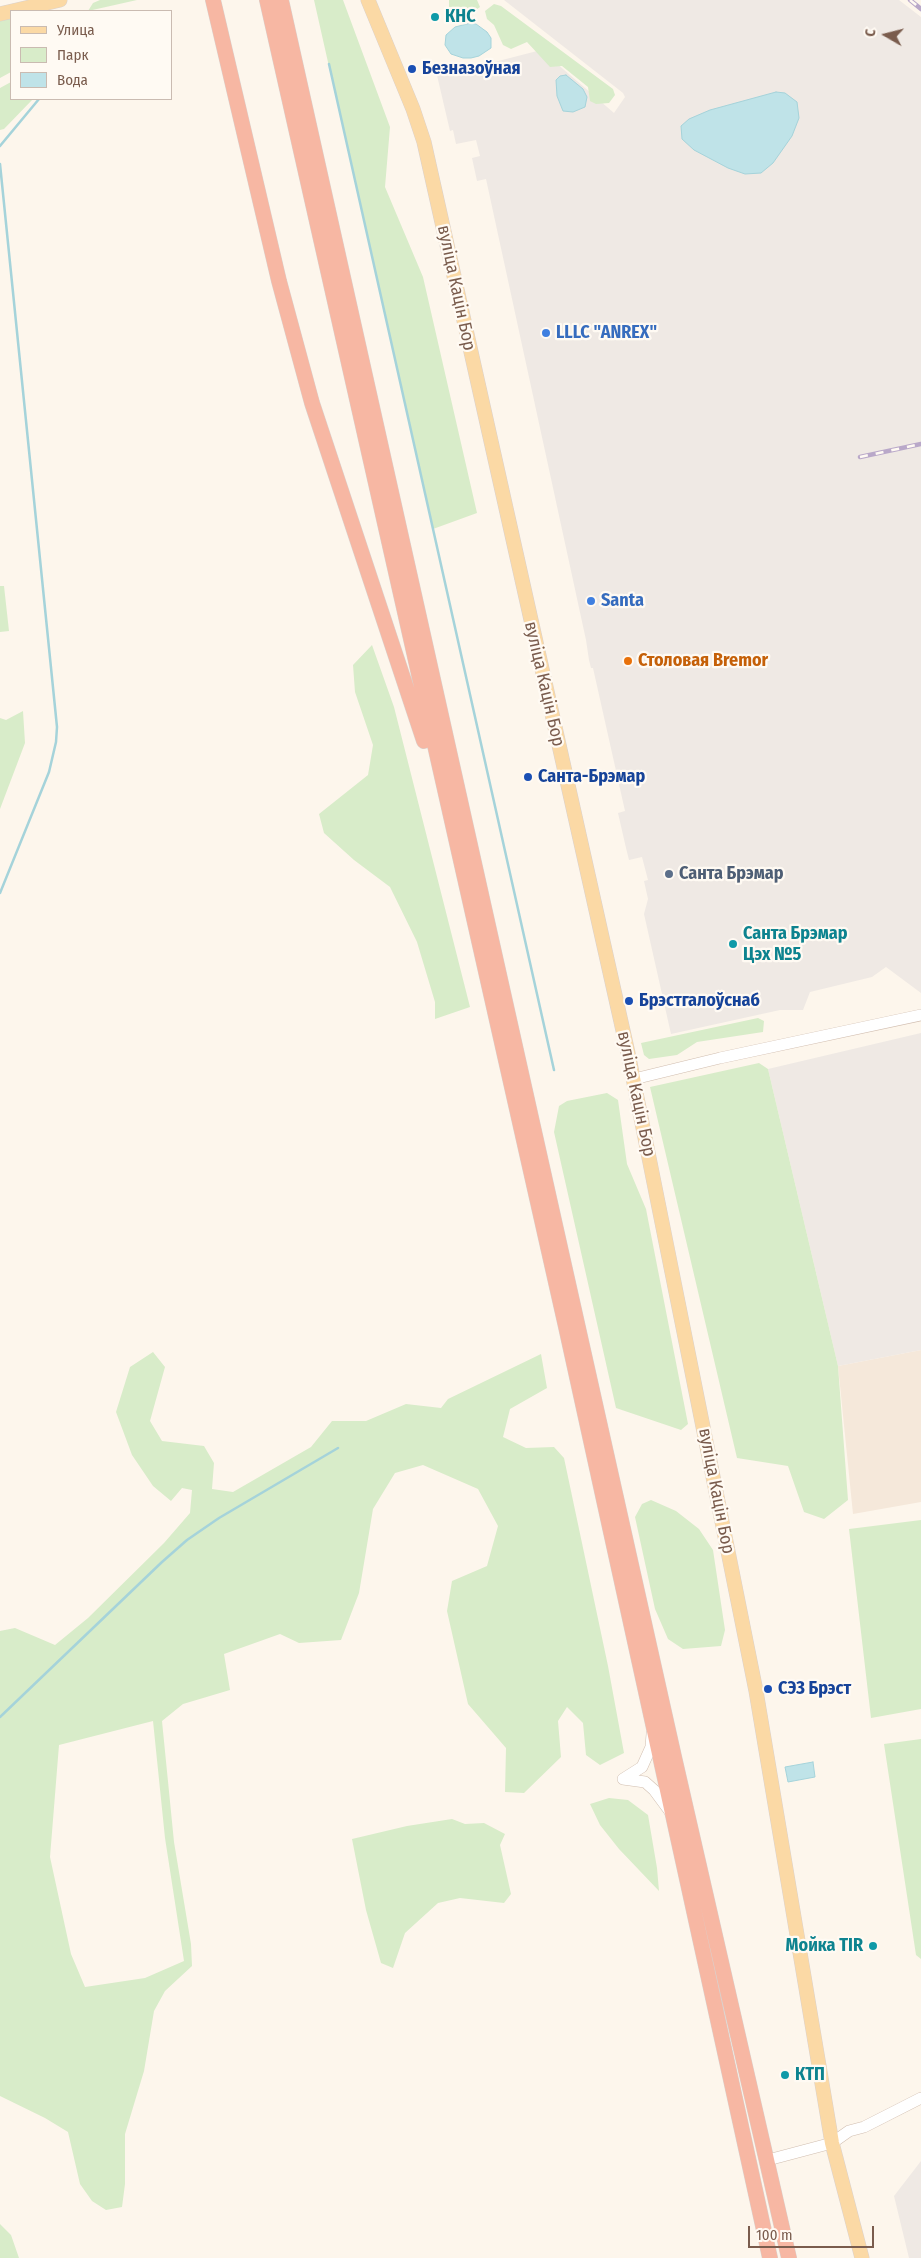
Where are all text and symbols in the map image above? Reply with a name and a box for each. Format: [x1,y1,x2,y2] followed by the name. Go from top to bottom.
[445,6,476,28] place label: КНС
[10,10,172,100] legend
[861,10,911,60] north arrow
[429,11,441,23] marker: КНС
[57,21,95,39] text: Улица
[862,28,880,38] text: С
[57,46,88,64] text: Парк
[422,58,521,80] place label: Безназоўная
[406,63,418,75] marker: Безназоўная
[57,71,88,89] text: Вода
[432,223,480,353] street label: вуліца Кацін Бор
[556,322,657,344] place label: LLLC "ANREX"
[540,327,552,339] marker: LLLC "ANREX"
[601,590,644,612] place label: Santa
[585,595,597,607] marker: Santa
[519,619,569,749] street label: вуліца Кацін Бор
[638,650,768,672] place label: Столовая Bremor
[622,655,634,667] marker: Столовая Bremor
[538,766,645,788] place label: Санта-Брэмар
[522,771,534,783] marker: Санта-Брэмар
[679,863,783,885] place label: Санта Брэмар
[663,868,675,880] marker: Санта Брэмар
[743,923,847,966] place label: Санта Брэмар Цэх №5
[727,938,739,950] marker: Санта Брэмар Цэх №5
[639,990,760,1012] place label: Брэстгалоўснаб
[623,995,635,1007] marker: Брэстгалоўснаб
[612,1029,660,1159] street label: вуліца Кацін Бор
[693,1426,739,1556] street label: вуліца Кацін Бор
[778,1678,851,1700] place label: СЭЗ Брэст
[762,1683,774,1695] marker: СЭЗ Брэст
[786,1935,863,1957] place label: Мойка TIR
[867,1940,879,1952] marker: Мойка TIR
[795,2064,825,2086] place label: КТП
[779,2069,791,2081] marker: КТП
[751,2216,877,2248] scale bar
[756,2226,793,2244] text: 100 m

